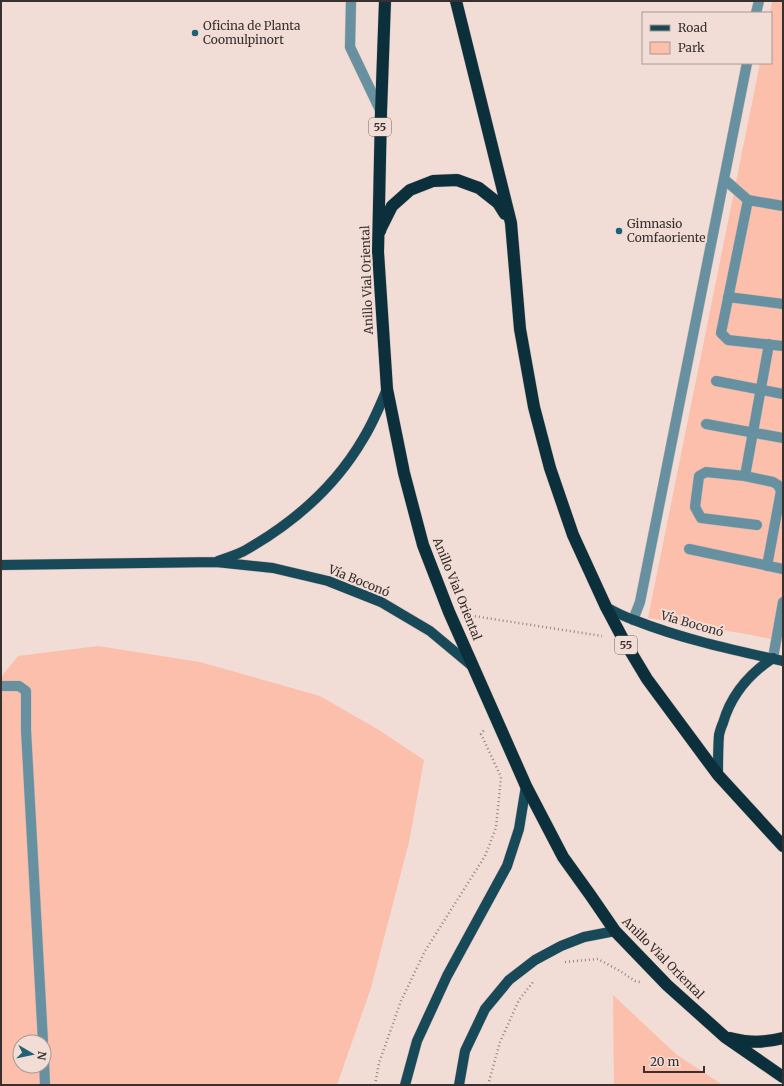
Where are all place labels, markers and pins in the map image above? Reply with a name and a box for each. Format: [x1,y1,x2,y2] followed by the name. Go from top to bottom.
[203,18,301,47] place label: Oficina de Planta Coomulpinort
[190,28,200,38] marker: Oficina de Planta Coomulpinort
[627,216,706,245] place label: Gimnasio Comfaoriente
[614,226,624,236] marker: Gimnasio Comfaoriente

